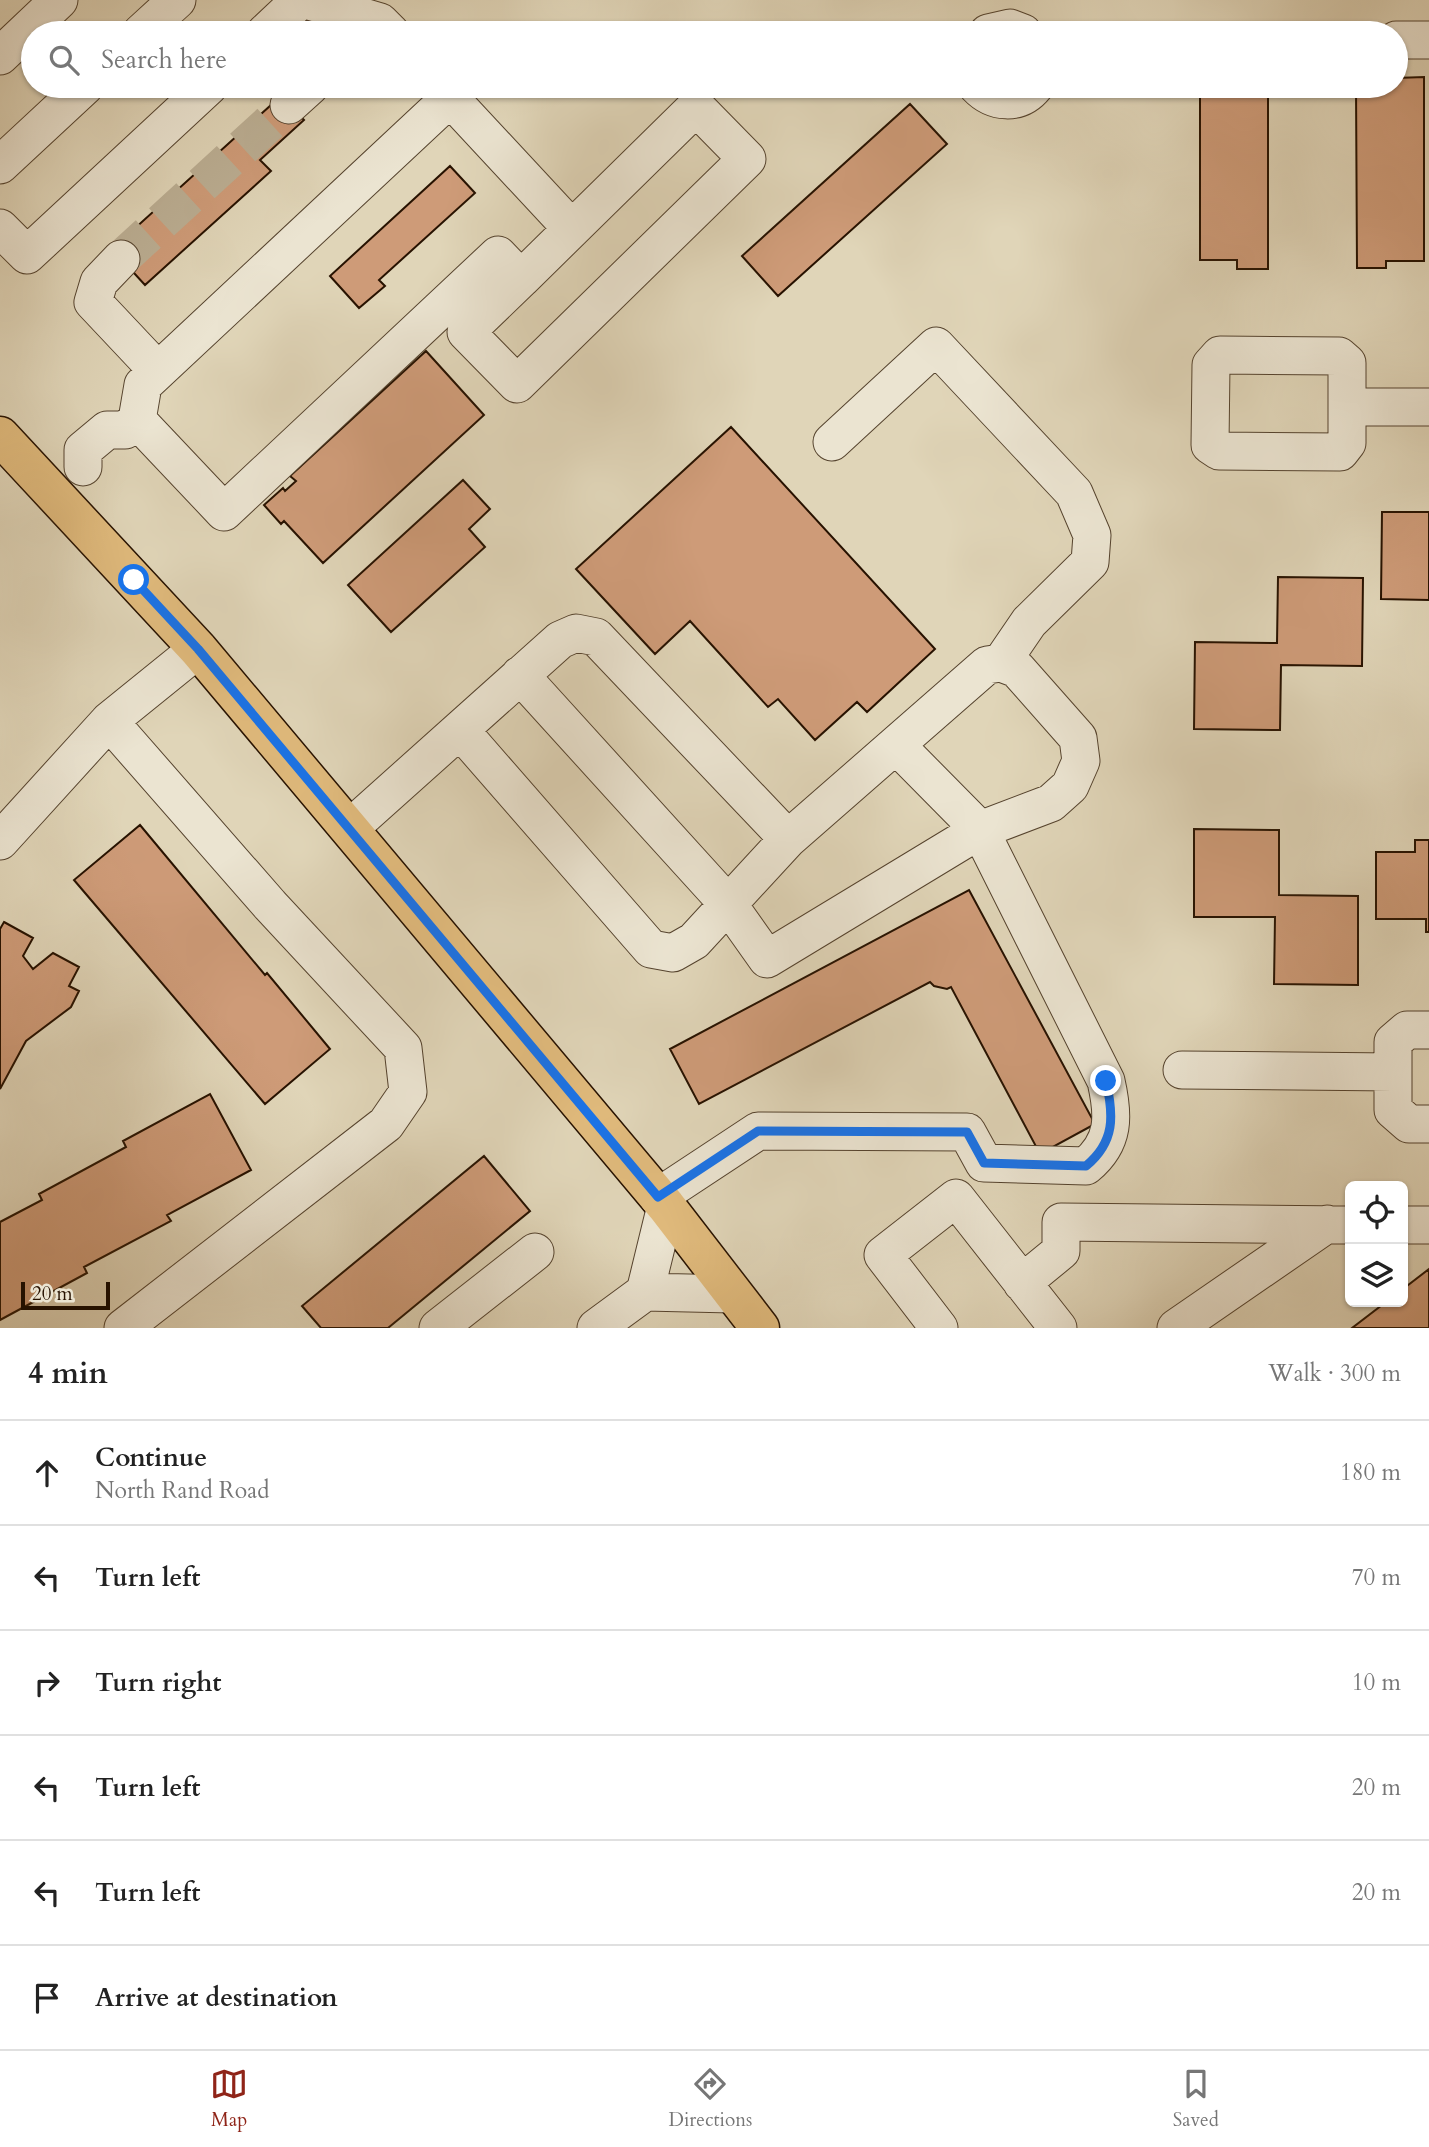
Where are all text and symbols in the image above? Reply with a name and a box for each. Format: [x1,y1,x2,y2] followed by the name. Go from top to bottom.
[21,21,1408,98] search box
[45,41,83,79] icon: search
[101,42,227,77] text: Search here
[118,564,149,595] route start
[1090,1065,1121,1096] route end
[1345,1181,1408,1307] map controls
[1345,1181,1408,1244] button: locate
[1345,1244,1408,1307] button: layers
[21,1279,110,1311] scale bar
[32,1281,73,1307] text: 20 m
[28,1353,108,1394] text: 4 min
[1268,1358,1401,1389] text: Walk · 300 m
[95,1440,207,1475] text: Continue
[28,1454,66,1492] icon: ahead
[1340,1457,1401,1488] text: 180 m
[95,1475,269,1506] text: North Rand Road
[28,1559,66,1597] icon: left
[95,1560,200,1595] text: Turn left
[1352,1562,1401,1593] text: 70 m
[28,1664,66,1702] icon: right
[95,1665,222,1700] text: Turn right
[1352,1667,1401,1698] text: 10 m
[28,1769,66,1807] icon: left
[95,1770,200,1805] text: Turn left
[1352,1772,1401,1803] text: 20 m
[28,1874,66,1912] icon: left
[95,1875,200,1910] text: Turn left
[1352,1877,1401,1908] text: 20 m
[28,1979,66,2017] icon: arrive
[95,1980,338,2015] text: Arrive at destination
[210,2065,248,2133] tab: Map
[669,2065,752,2133] tab: Directions
[1173,2065,1219,2133] tab: Saved

